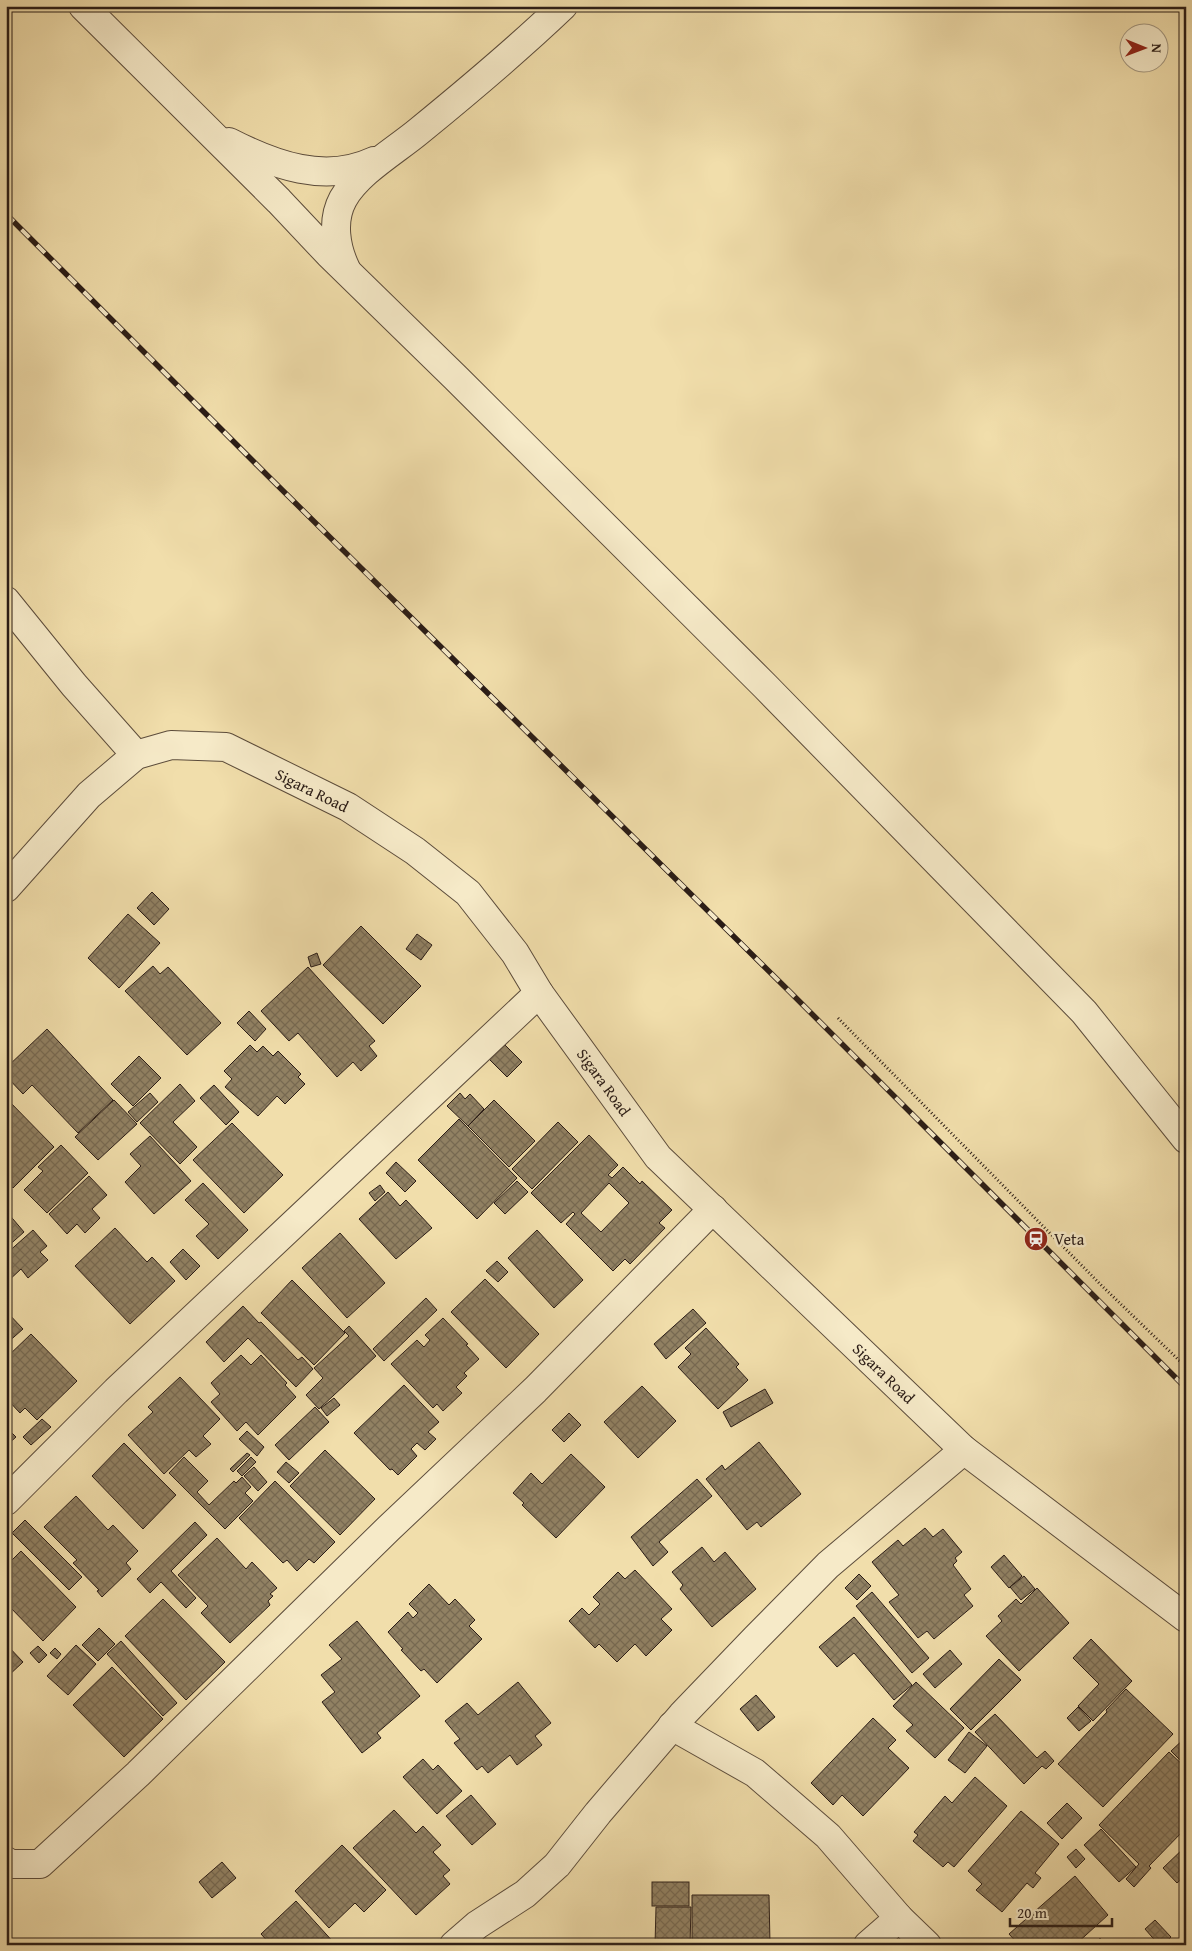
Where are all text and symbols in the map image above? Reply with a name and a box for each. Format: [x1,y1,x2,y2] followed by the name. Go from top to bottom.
[1120,22,1170,72] north arrow
[1147,43,1167,54] text: N
[271,762,353,818] street label: Sigara Road
[571,1043,637,1121] street label: Sigara Road
[1023,1226,1049,1252] station icon: Veta
[1054,1227,1085,1251] place label: Veta
[847,1337,921,1409] street label: Sigara Road
[1010,1896,1112,1928] scale bar
[1017,1902,1048,1923] text: 20 m

